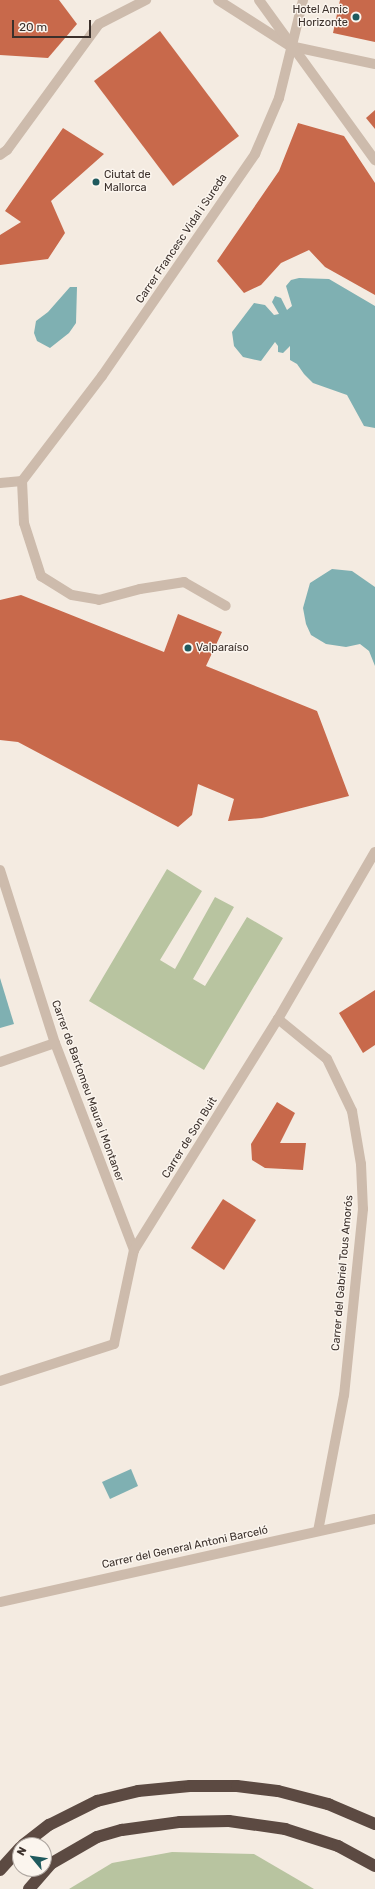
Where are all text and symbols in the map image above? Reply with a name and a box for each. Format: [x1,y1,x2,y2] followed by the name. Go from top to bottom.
[292,4,348,30] place label: Hotel Amic Horizonte
[14,12,93,38] scale bar
[351,12,361,22] marker: Hotel Amic Horizonte
[19,20,47,34] text: 20 m
[104,169,151,195] place label: Ciutat de Mallorca
[134,172,230,306] street label: Carrer Francesc Vidal i Sureda
[91,177,101,187] marker: Ciutat de Mallorca
[196,641,249,655] place label: Valparaíso
[183,643,193,653] marker: Valparaíso
[48,998,126,1184] street label: Carrer de Bartomeu Maura i Montaner
[160,1095,220,1181] street label: Carrer de Son Buit
[330,1194,356,1352] street label: Carrer del Gabriel Tous Amorós
[100,1524,270,1572] street label: Carrer del General Antoni Barceló
[12,1837,52,1877] north arrow
[14,1845,30,1858] text: N

